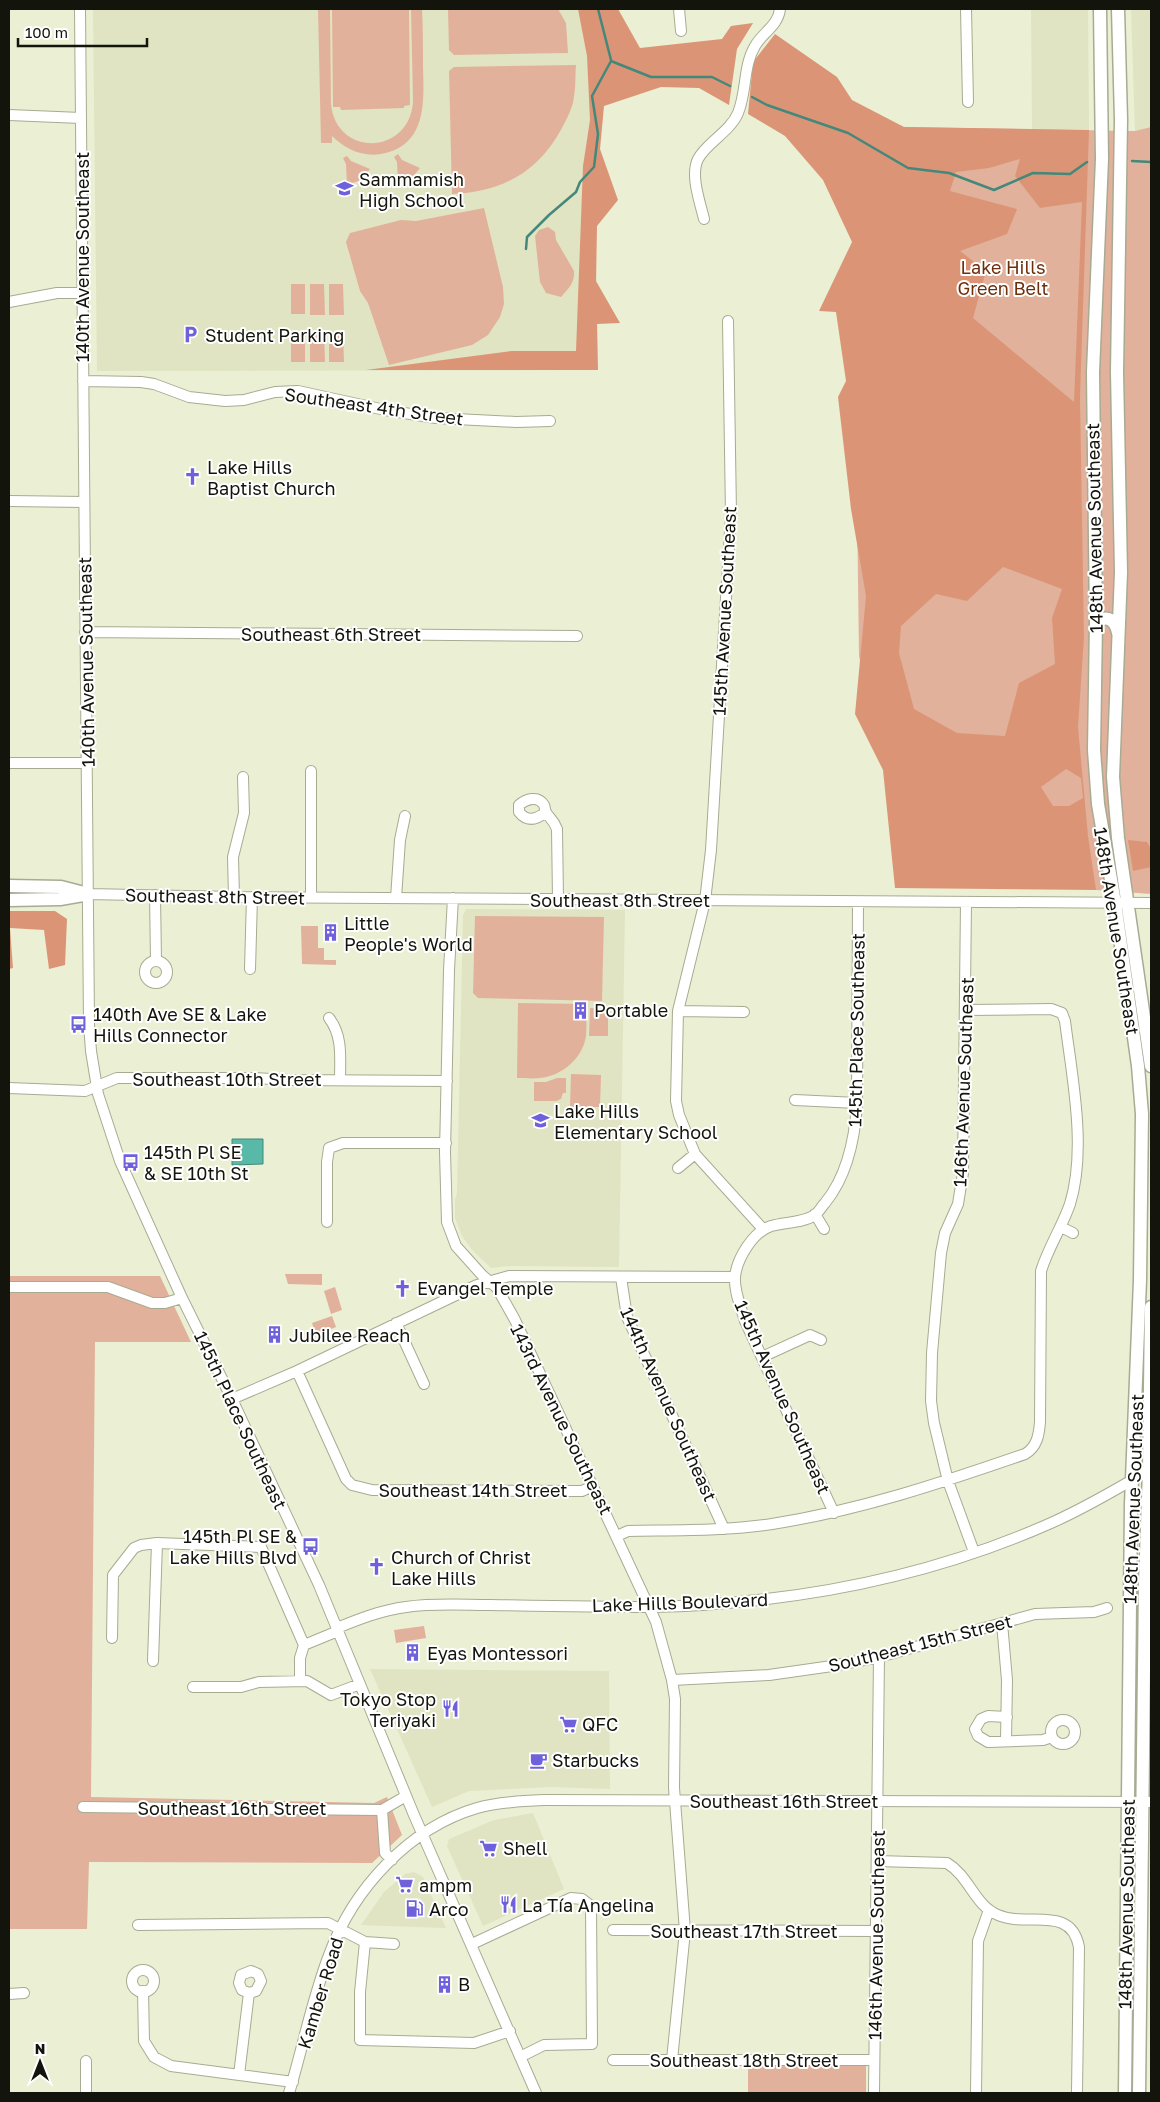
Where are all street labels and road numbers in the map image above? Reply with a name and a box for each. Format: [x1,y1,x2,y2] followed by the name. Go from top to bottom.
[71,152,93,362] street label: 140th Avenue Southeast
[283,383,465,429] street label: Southeast 4th Street
[1081,423,1107,633] street label: 148th Avenue Southeast
[708,506,740,716] street label: 145th Avenue Southeast
[73,557,99,767] street label: 140th Avenue Southeast
[241,623,421,645] street label: Southeast 6th Street
[1090,825,1144,1037] street label: 148th Avenue Southeast
[125,883,305,909] street label: Southeast 8th Street
[530,889,710,911] street label: Southeast 8th Street
[843,933,869,1127] street label: 145th Place Southeast
[948,977,978,1187] street label: 146th Avenue Southeast
[132,1068,322,1090] street label: Southeast 10th Street
[730,1297,836,1497] street label: 145th Avenue Southeast
[616,1303,722,1505] street label: 144th Avenue Southeast
[506,1320,618,1518] street label: 143rd Avenue Southeast
[190,1327,292,1513] street label: 145th Place Southeast
[1118,1394,1148,1604] street label: 148th Avenue Southeast
[378,1479,568,1501] street label: Southeast 14th Street
[591,1588,769,1616] street label: Lake Hills Boulevard
[826,1610,1014,1676] street label: Southeast 15th Street
[690,1790,879,1812] street label: Southeast 16th Street
[138,1797,327,1819] street label: Southeast 16th Street
[1113,1799,1139,2009] street label: 148th Avenue Southeast
[863,1830,889,2040] street label: 146th Avenue Southeast
[650,1920,838,1942] street label: Southeast 17th Street
[293,1935,347,2051] street label: Kamber Road
[649,2049,839,2071] street label: Southeast 18th Street

